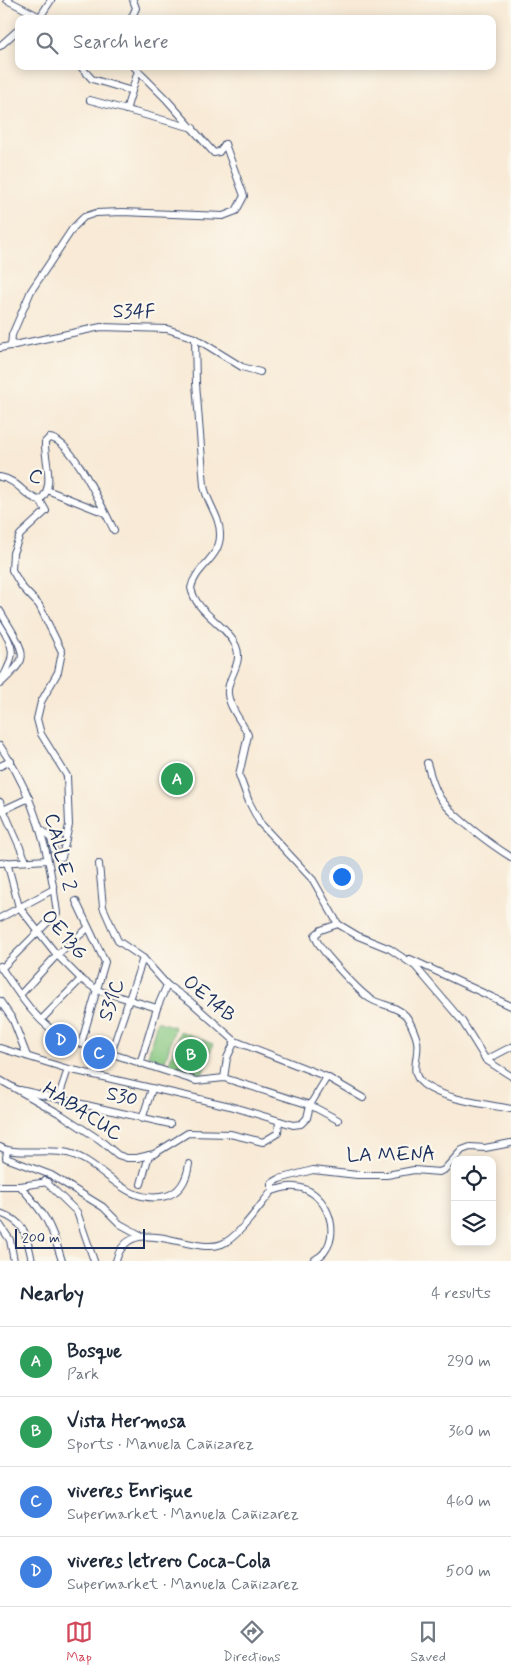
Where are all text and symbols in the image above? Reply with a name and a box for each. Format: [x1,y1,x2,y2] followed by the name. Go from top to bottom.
[15,15,496,70] search box
[33,29,61,57] icon: search
[73,30,169,55] text: Search here
[112,298,156,326] street label: S34F
[22,462,50,492] street label: C
[161,760,193,798] pin: A
[37,810,83,894] street label: CALLE 2
[329,864,355,890] your location
[35,904,93,966] street label: OE13G
[177,969,241,1029] street label: OE14B
[92,975,132,1025] street label: S31C
[45,1021,77,1059] pin: D
[83,1034,115,1072] pin: C
[175,1036,207,1074] pin: B
[37,1076,127,1148] street label: HABACUC
[104,1080,140,1114] street label: S30
[346,1141,436,1169] street label: LA MENA
[451,1156,496,1246] map controls
[451,1156,496,1201] button: locate
[451,1201,496,1246] button: layers
[15,1226,145,1249] scale bar
[22,1229,60,1247] text: 200 m
[20,1280,84,1308] text: Nearby
[431,1283,491,1304] text: 4 results
[67,1339,122,1364] text: Bosque
[31,1351,41,1372] text: A
[447,1351,491,1372] text: 290 m
[67,1364,99,1385] text: Park
[67,1409,186,1434] text: Vista Hermosa
[31,1421,41,1442] text: B
[448,1421,491,1442] text: 360 m
[67,1434,254,1455] text: Sports · Manuela Cañizarez
[67,1479,193,1504] text: viveres Enrique
[30,1491,42,1512] text: C
[446,1491,491,1512] text: 460 m
[67,1504,299,1525] text: Supermarket · Manuela Cañizarez
[67,1549,271,1574] text: viveres letrero Coca-Cola
[30,1561,42,1582] text: D
[446,1561,491,1582] text: 500 m
[67,1574,299,1595] text: Supermarket · Manuela Cañizarez
[65,1618,93,1666] tab: Map
[223,1618,281,1666] tab: Directions
[411,1618,446,1666] tab: Saved

